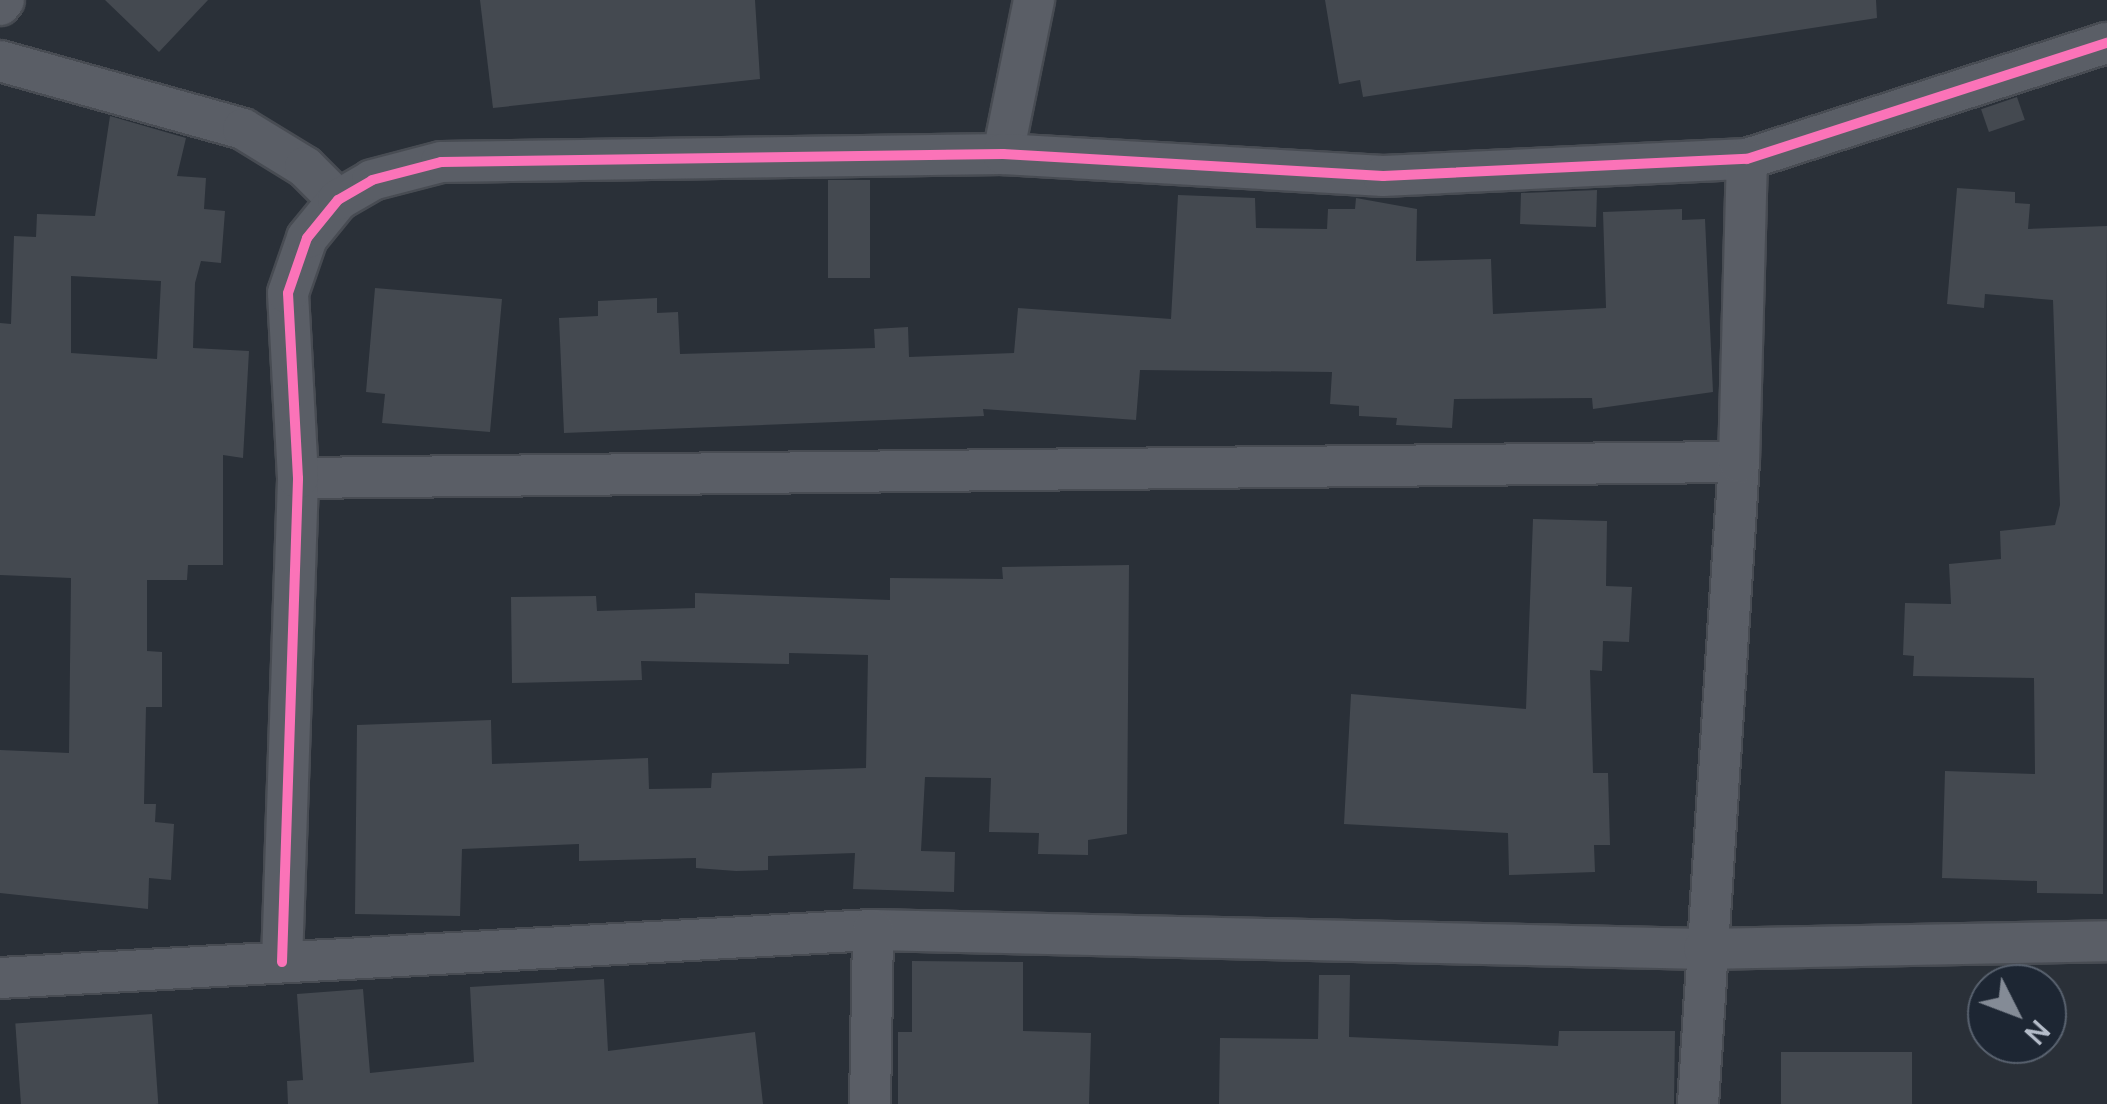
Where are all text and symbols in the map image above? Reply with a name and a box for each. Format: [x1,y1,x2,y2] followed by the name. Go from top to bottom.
[1967,964,2067,1064] north arrow
[2017,1013,2059,1053] text: N

